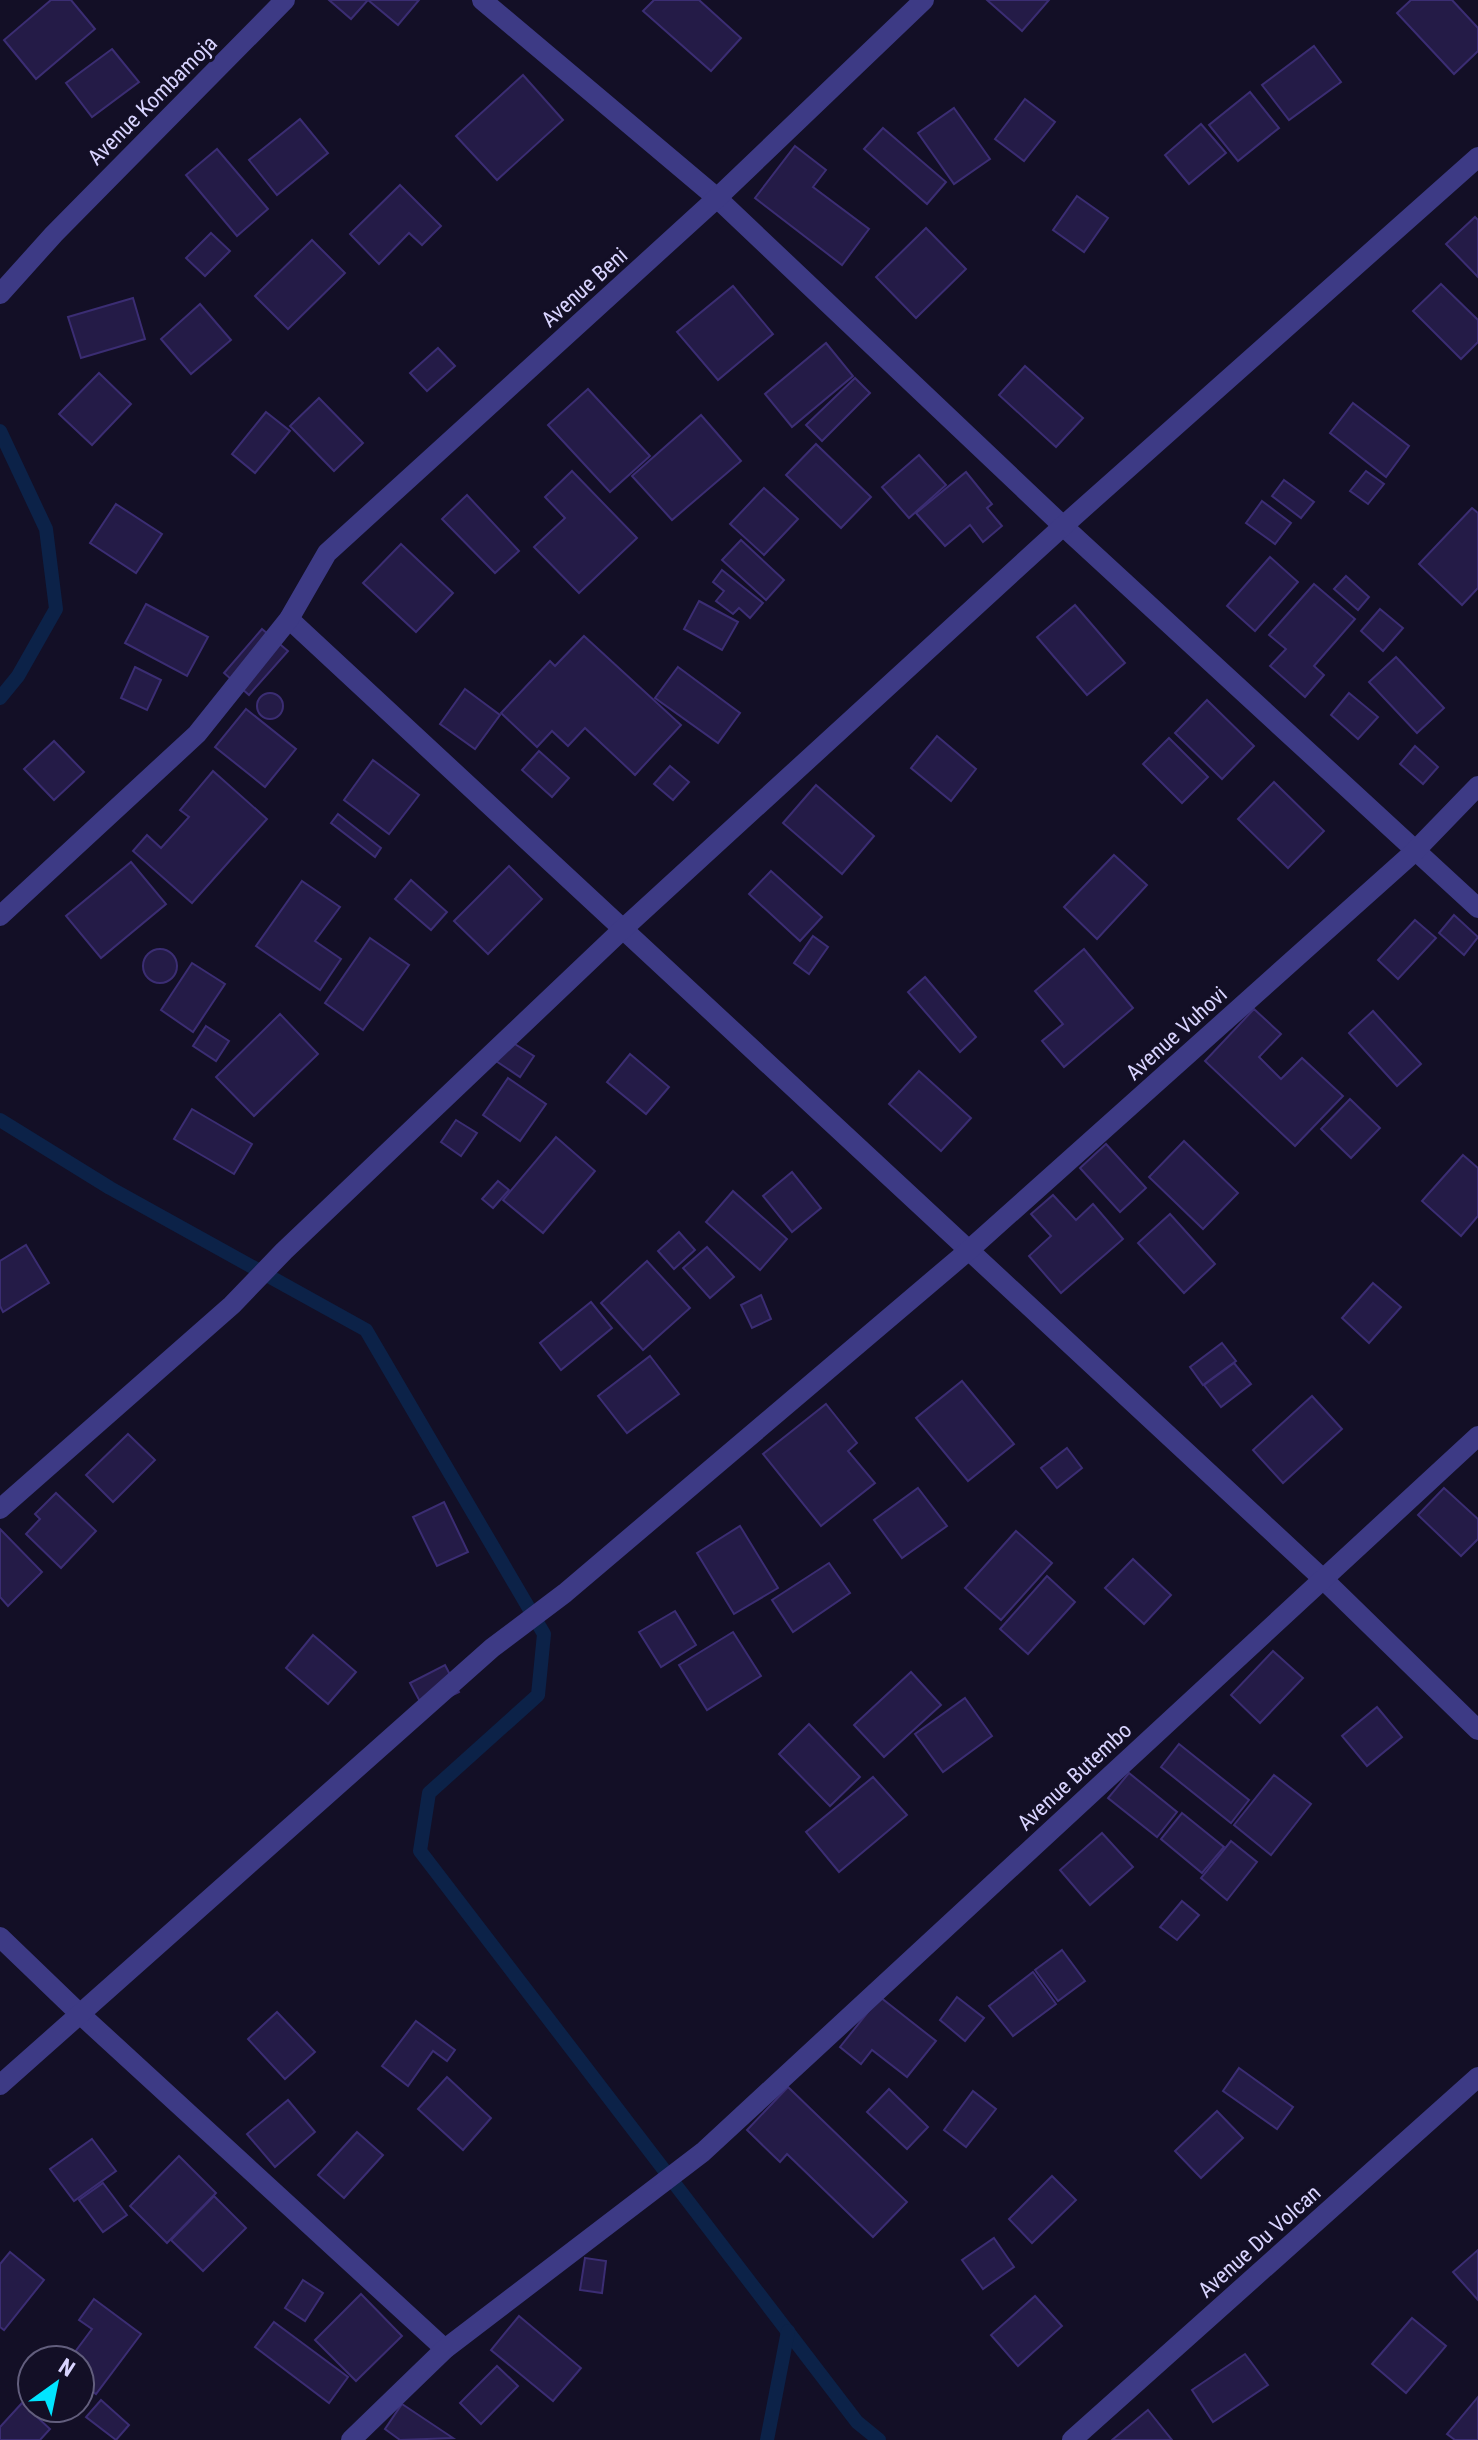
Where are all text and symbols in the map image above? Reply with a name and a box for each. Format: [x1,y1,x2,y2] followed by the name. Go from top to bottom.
[83,31,222,170] street label: Avenue Kombamoja
[536,242,632,332] street label: Avenue Beni
[1121,982,1232,1085] street label: Avenue Vuhovi
[1012,1717,1136,1835] street label: Avenue Butembo
[1193,2180,1326,2303] street label: Avenue Du Volcan
[16,2344,96,2424] north arrow
[54,2353,79,2382] text: N

